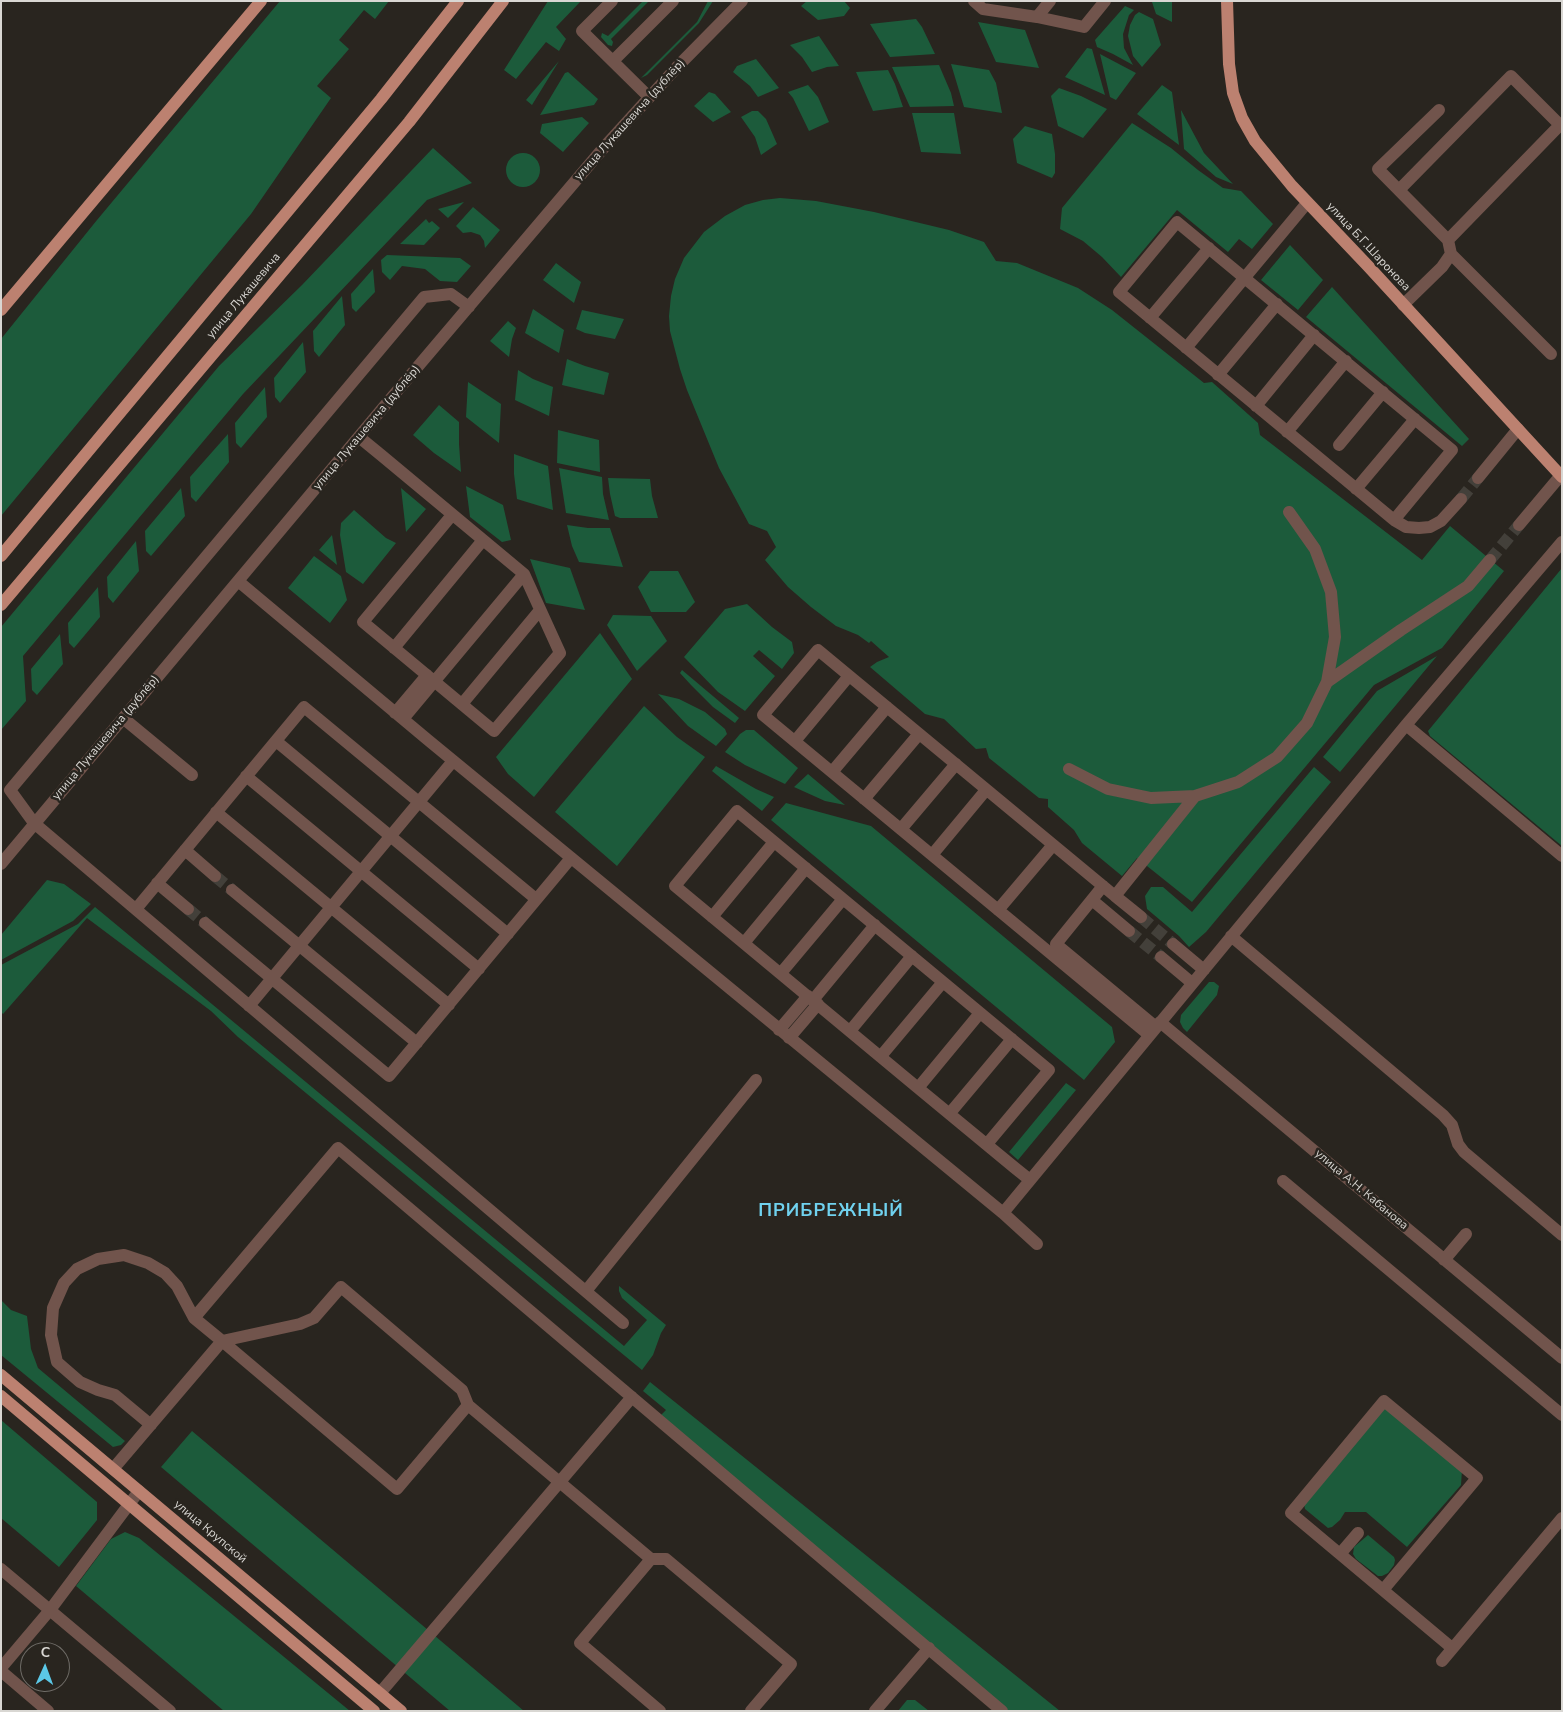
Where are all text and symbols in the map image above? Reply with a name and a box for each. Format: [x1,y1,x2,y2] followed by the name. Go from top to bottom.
[572,56,688,184] street label: улица Лукашевича (дублёр)
[1323,200,1413,294] street label: улица Б.Г.Шаронова
[204,250,284,342] street label: улица Лукашевича
[311,363,423,493] street label: улица Лукашевича (дублёр)
[50,673,162,803] street label: улица Лукашевича (дублёр)
[1311,1147,1411,1233] street label: улица А.Н. Кабанова
[757,1201,905,1223] district label: ПРИБРЕЖНЫЙ
[171,1497,249,1567] street label: улица Крупской
[20,1642,70,1692] north arrow
[40,1643,51,1662] text: С

